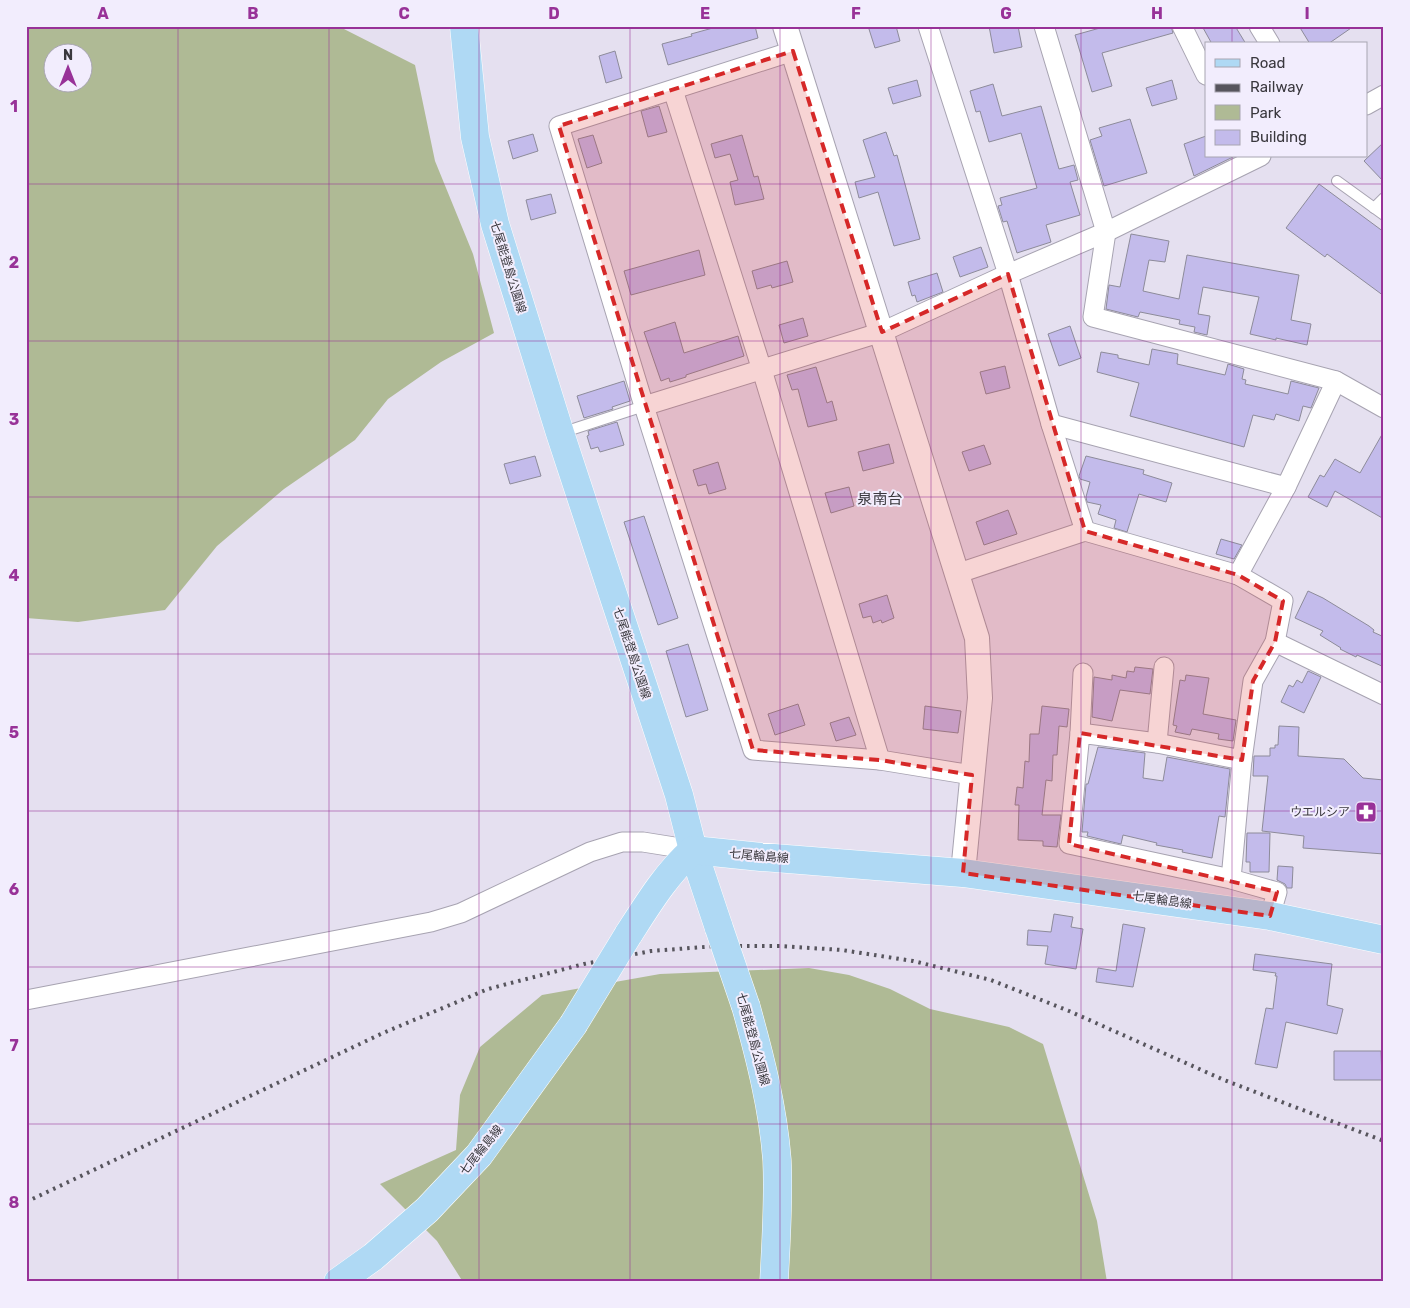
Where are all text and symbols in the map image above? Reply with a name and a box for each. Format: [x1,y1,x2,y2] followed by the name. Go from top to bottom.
[97,4,109,23] text: A
[247,4,259,23] text: B
[398,4,410,23] text: C
[548,4,560,23] text: D
[700,4,710,23] text: E
[851,4,861,23] text: F
[1000,4,1012,23] text: G
[1151,4,1163,23] text: H
[1304,4,1310,23] text: I
[42,42,92,92] north arrow
[1205,42,1368,158] legend
[63,47,73,64] text: N
[1250,54,1286,72] text: Road
[1250,78,1304,96] text: Railway
[10,97,18,116] text: 1
[1250,104,1281,122] text: Park
[1250,128,1307,146] text: Building
[487,219,529,315] street label: 七尾能登島公園線
[9,253,19,272] text: 2
[9,410,19,429] text: 3
[857,490,903,508] district label: 泉南台
[9,566,20,585] text: 4
[611,605,653,701] street label: 七尾能登島公園線
[9,723,19,742] text: 5
[1354,800,1378,824] pharmacy icon: ウエルシア
[1290,805,1350,819] place label: ウエルシア
[728,846,790,866] street label: 七尾輪島線
[9,880,19,899] text: 6
[1131,889,1193,911] street label: 七尾輪島線
[734,991,772,1087] street label: 七尾能登島公園線
[9,1036,19,1055] text: 7
[457,1122,505,1178] street label: 七尾輪島線
[9,1193,20,1212] text: 8

